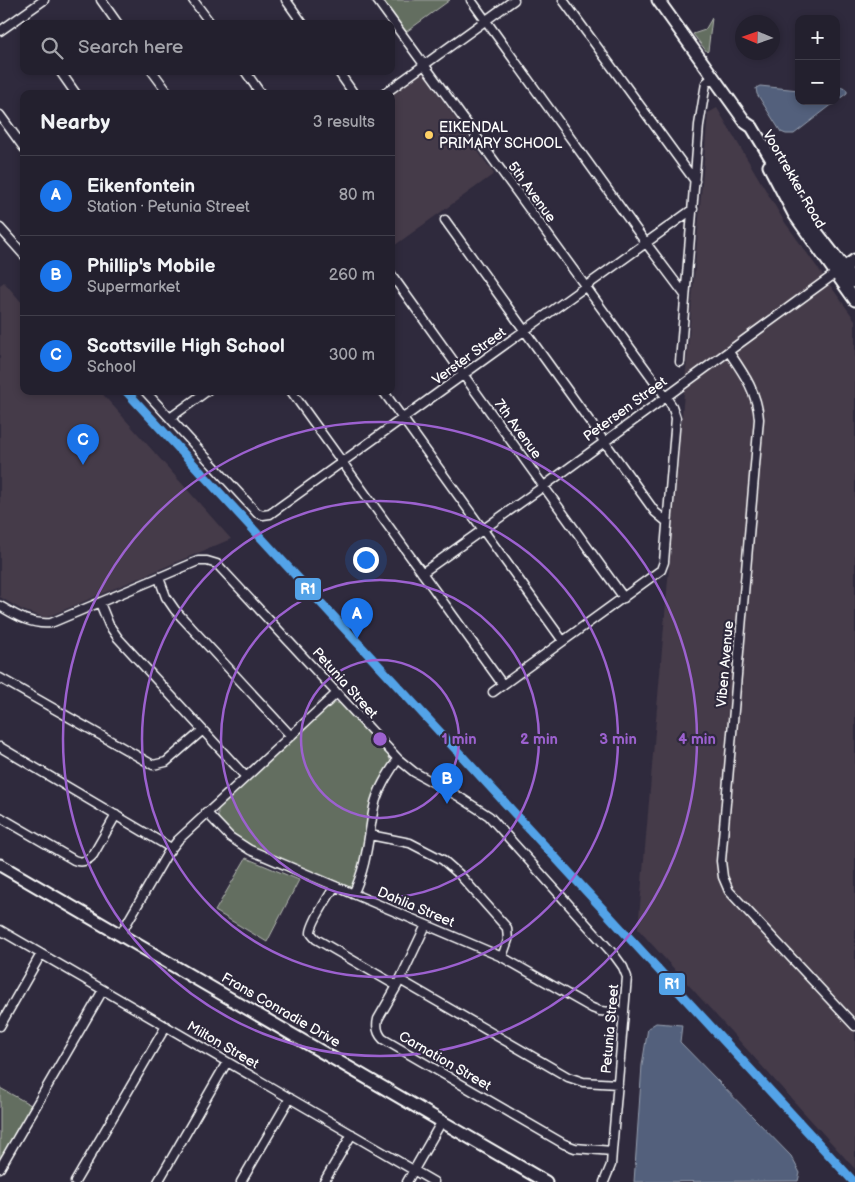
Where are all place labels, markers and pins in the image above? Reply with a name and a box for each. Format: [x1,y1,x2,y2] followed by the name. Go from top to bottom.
[439,119,562,152] place label: EIKENDAL PRIMARY SCHOOL
[423,129,435,141] marker: EIKENDAL PRIMARY SCHOOL
[67,424,99,465] pin: C
[341,598,373,639] pin: A
[371,730,389,748] centre of rings
[431,763,463,804] pin: B

